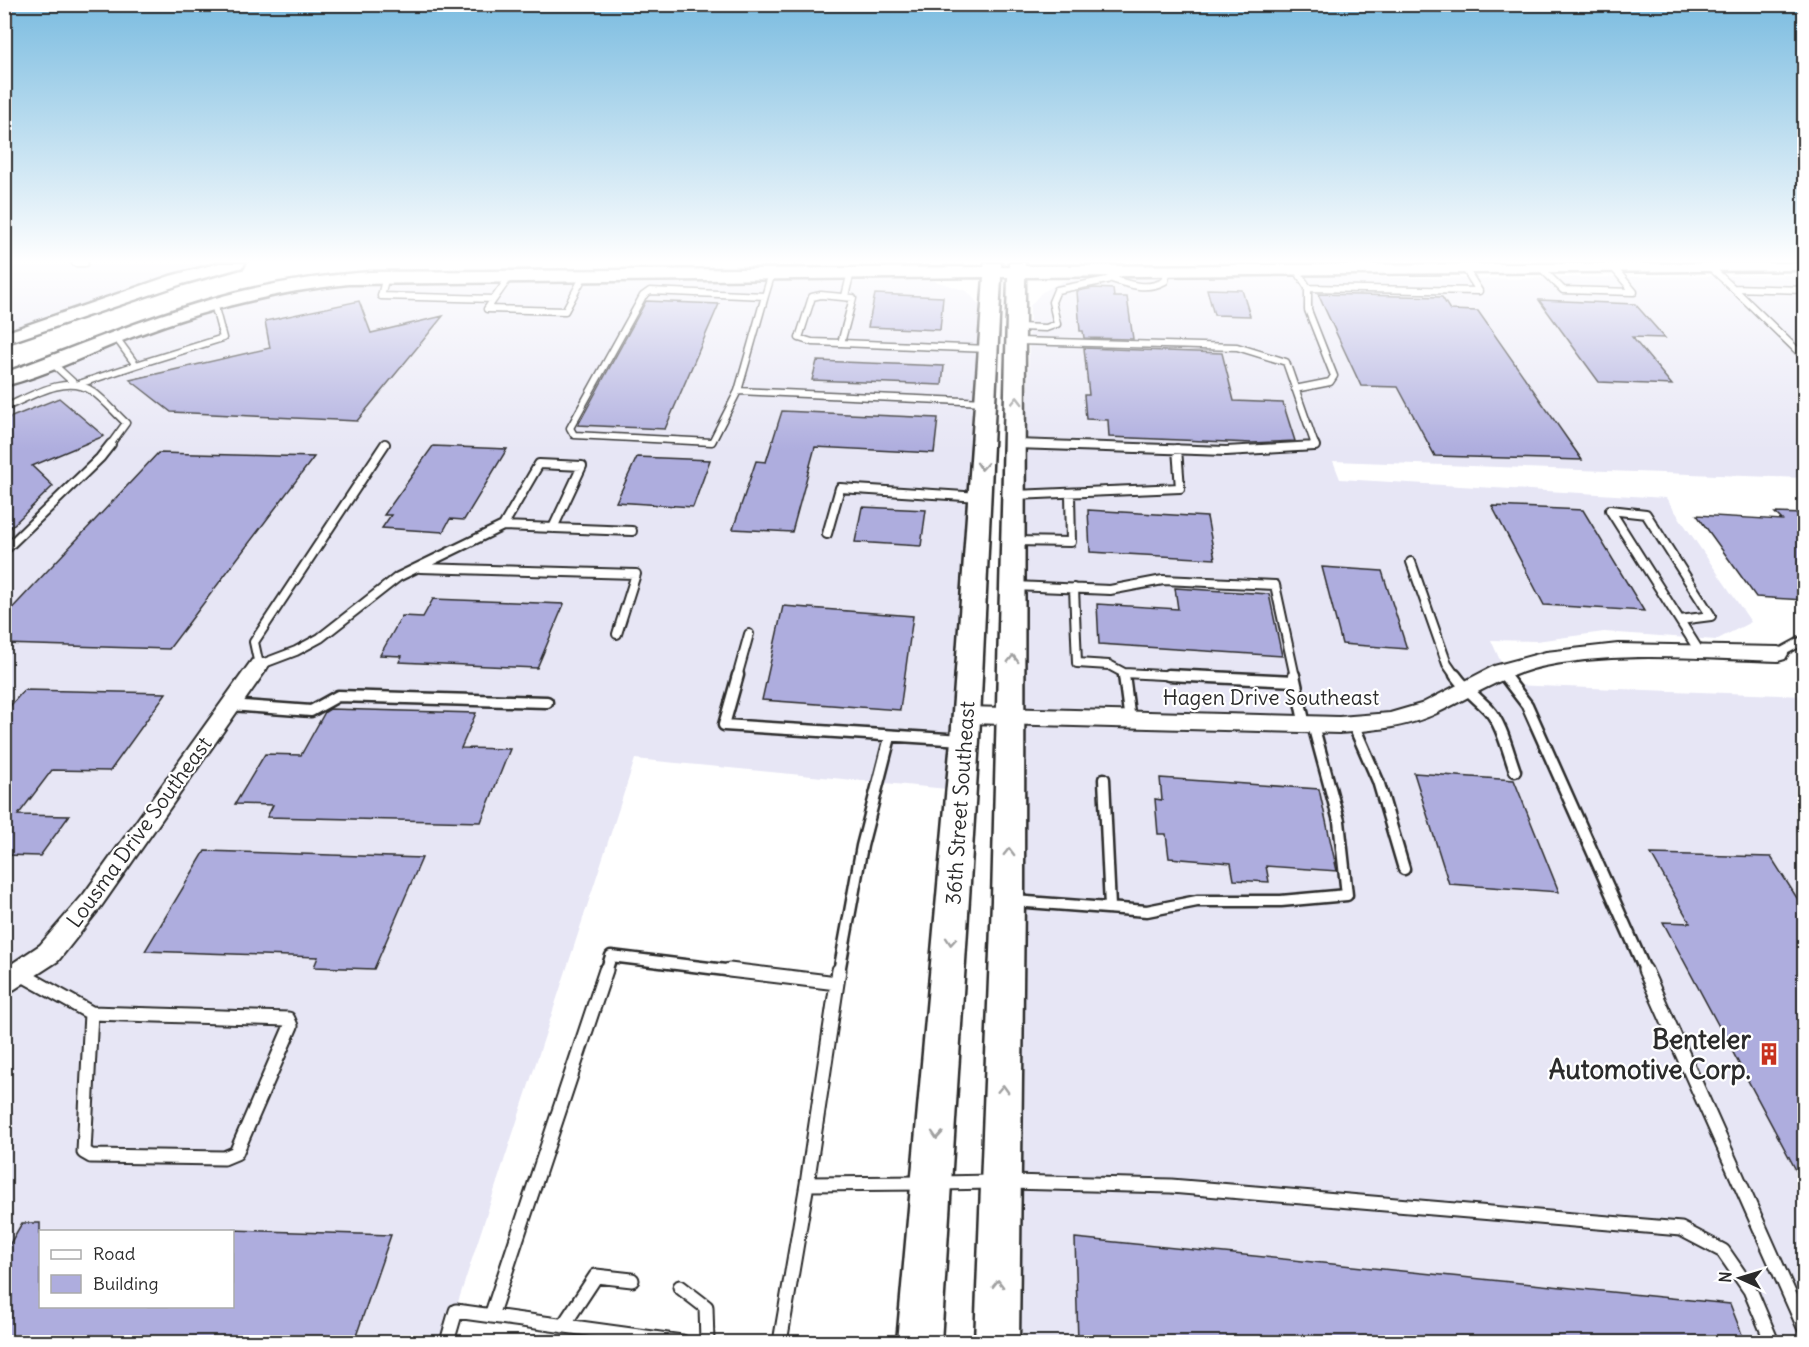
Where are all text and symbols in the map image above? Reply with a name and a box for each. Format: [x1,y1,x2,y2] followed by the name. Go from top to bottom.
[1011,396,1023,405] one-way arrow
[976,461,989,470] one-way arrow
[1006,654,1019,663] one-way arrow
[1163,684,1379,711] street label: Hagen Drive Southeast
[939,700,981,906] street label: 36th Street Southeast
[61,731,217,933] street label: Lousma Drive Southeast
[1003,848,1015,857] one-way arrow
[944,936,957,945] one-way arrow
[1549,1023,1751,1086] place label: Benteler Automotive Corp.
[1756,1041,1782,1067] building icon: Benteler Automotive Corp.
[996,1085,1009,1094] one-way arrow
[931,1131,944,1140] one-way arrow
[39,1230,234,1308] legend
[93,1242,136,1265] text: Road
[1710,1248,1770,1308] north arrow
[1715,1271,1735,1283] text: N
[93,1272,158,1295] text: Building
[992,1280,1004,1289] one-way arrow

